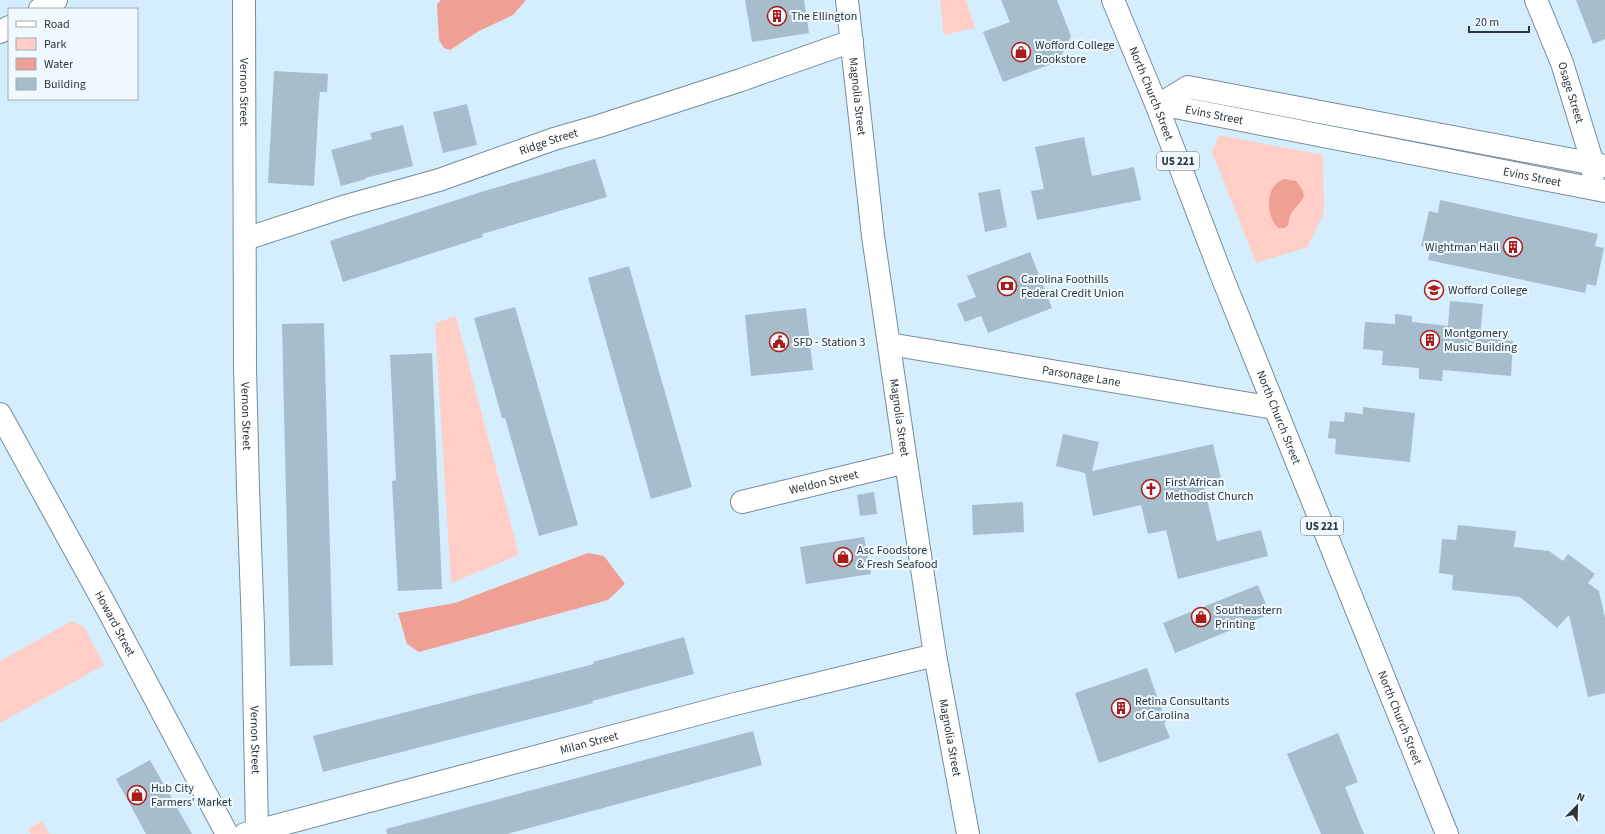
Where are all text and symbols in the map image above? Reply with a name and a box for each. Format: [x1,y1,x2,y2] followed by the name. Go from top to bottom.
[766,5,788,27] building icon: The Ellington
[8,8,138,100] legend
[791,8,857,25] place label: The Ellington
[1469,8,1529,34] scale bar
[1475,14,1499,31] text: 20 m
[44,16,70,33] text: Road
[44,36,66,53] text: Park
[1035,37,1115,68] place label: Wofford College Bookstore
[1010,41,1032,63] shop icon: Wofford College Bookstore
[1125,44,1178,143] street label: North Church Street
[44,56,74,73] text: Water
[845,56,870,136] street label: Magnolia Street
[236,58,253,126] street label: Vernon Street
[1554,60,1588,125] street label: Osage Street
[44,76,86,93] text: Building
[1184,101,1245,129] street label: Evins Street
[517,124,580,159] street label: Ridge Street
[1157,152,1199,170] road number: US 221
[1502,163,1563,191] street label: Evins Street
[1502,236,1524,258] building icon: Wightman Hall
[1425,239,1499,256] place label: Wightman Hall
[1021,271,1124,302] place label: Carolina Foothills Federal Credit Union
[996,275,1018,297] bank icon: Carolina Foothills Federal Credit Union
[1423,279,1445,301] school or university icon: Wofford College
[1448,282,1528,299] place label: Wofford College
[1444,325,1517,356] place label: Montgomery Music Building
[1419,329,1441,351] building icon: Montgomery Music Building
[768,331,790,353] public building icon: SFD - Station 3
[793,334,866,351] place label: SFD - Station 3
[1041,361,1122,391] street label: Parsonage Lane
[1252,368,1305,467] street label: North Church Street
[885,378,914,458] street label: Magnolia Street
[237,382,256,450] street label: Vernon Street
[787,465,860,499] street label: Weldon Street
[1165,474,1253,505] place label: First African Methodist Church
[1140,478,1162,500] church icon: First African Methodist Church
[1301,517,1343,535] road number: US 221
[857,542,938,573] place label: Asc Foodstore & Fresh Seafood
[832,546,854,568] shop icon: Asc Foodstore & Fresh Seafood
[91,588,140,659] street label: Howard Street
[1215,602,1282,633] place label: Southeastern Printing
[1190,606,1212,628] shop icon: Southeastern Printing
[1373,668,1427,767] street label: North Church Street
[1135,693,1229,724] place label: Retina Consultants of Carolina
[935,697,966,778] street label: Magnolia Street
[1110,697,1132,719] building icon: Retina Consultants of Carolina
[246,706,264,774] street label: Vernon Street
[558,727,620,759] street label: Milan Street
[151,780,232,811] place label: Hub City Farmers' Market
[126,784,148,806] shop icon: Hub City Farmers' Market
[1557,786,1597,826] north arrow
[1574,789,1587,806] text: N

